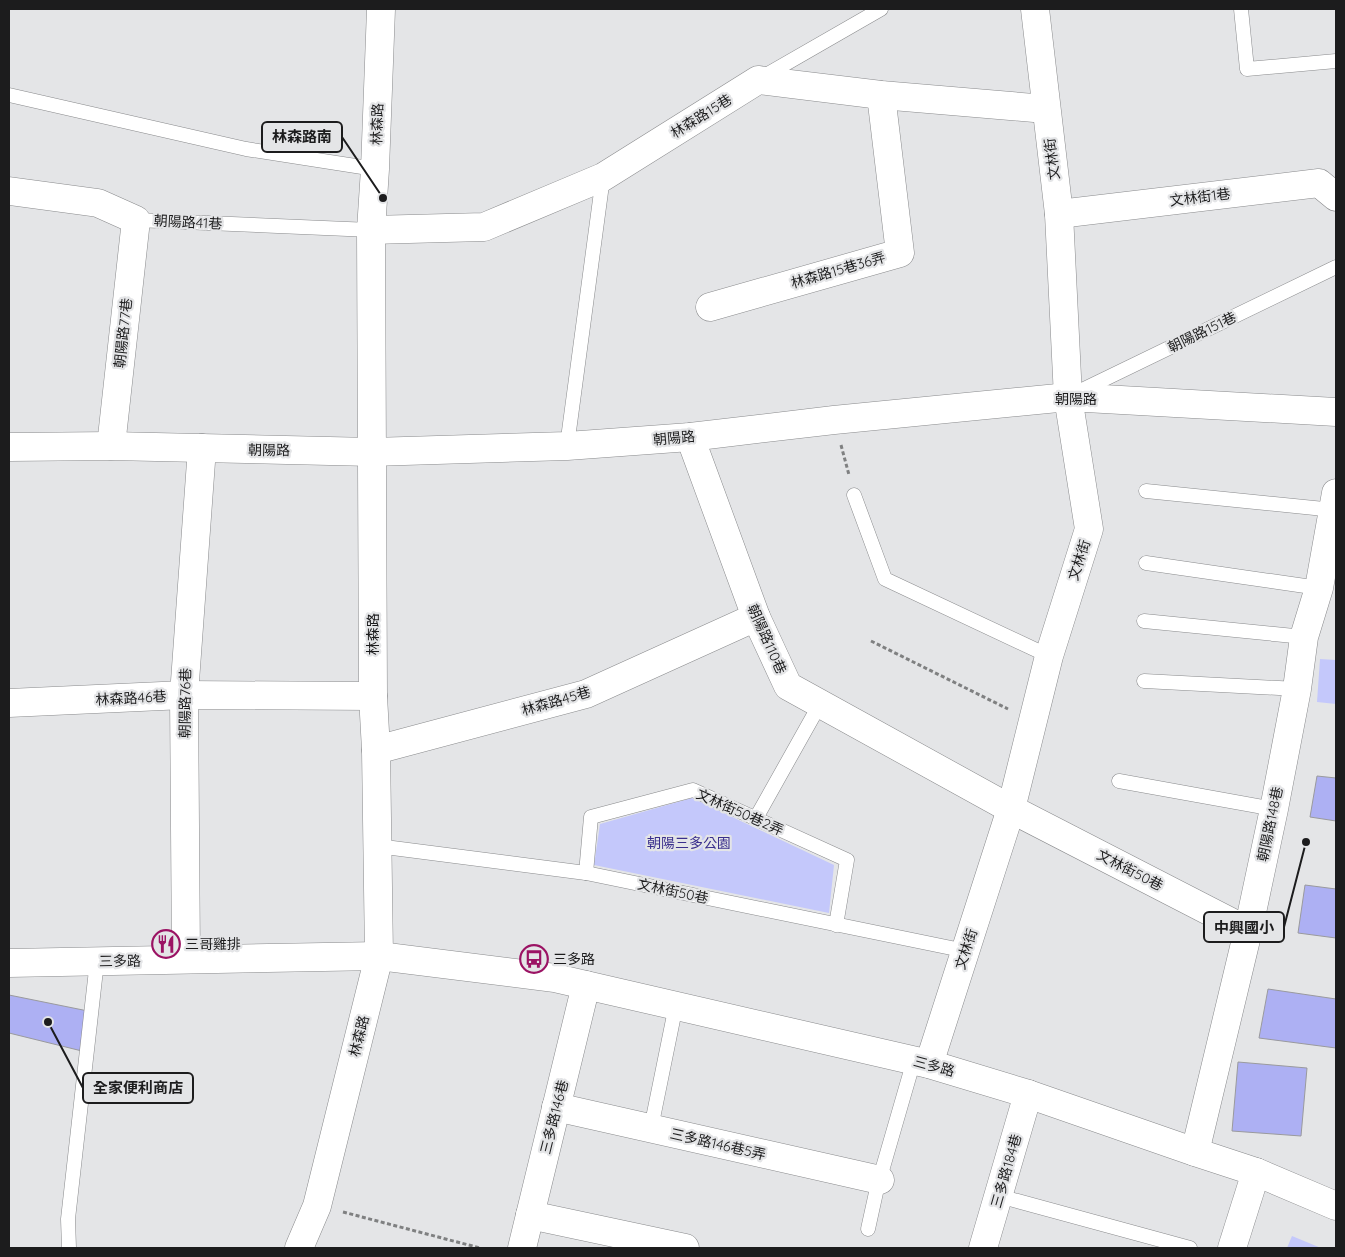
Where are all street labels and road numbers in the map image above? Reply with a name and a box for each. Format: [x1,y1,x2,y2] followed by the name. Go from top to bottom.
[667,90,735,142] street label: 林森路15巷
[367,103,387,145] street label: 林森路
[1041,137,1063,181] street label: 文林街
[1169,184,1231,210] street label: 文林街1巷
[153,211,223,233] street label: 朝陽路41巷
[789,248,887,292] street label: 林森路15巷36弄
[110,297,136,369] street label: 朝陽路77巷
[1165,308,1239,356] street label: 朝陽路151巷
[1055,390,1097,408] street label: 朝陽路
[652,427,696,449] street label: 朝陽路
[248,441,290,459] street label: 朝陽路
[1064,537,1094,583] street label: 文林街
[744,601,790,677] street label: 朝陽路110巷
[364,613,382,655] street label: 林森路
[175,668,195,738] street label: 朝陽路76巷
[519,683,593,719] street label: 林森路45巷
[95,687,167,709] street label: 林森路46巷
[694,785,786,839] street label: 文林街50巷2弄
[1253,785,1287,863] street label: 朝陽路148巷
[1094,846,1166,894] street label: 文林街50巷
[636,875,710,907] street label: 文林街50巷
[951,926,981,972] street label: 文林街
[99,952,141,970] street label: 三多路
[345,1013,373,1059] street label: 林森路
[911,1052,957,1080] street label: 三多路
[536,1078,572,1156] street label: 三多路146巷
[668,1124,768,1164] street label: 三多路146巷5弄
[987,1132,1025,1210] street label: 三多路184巷

